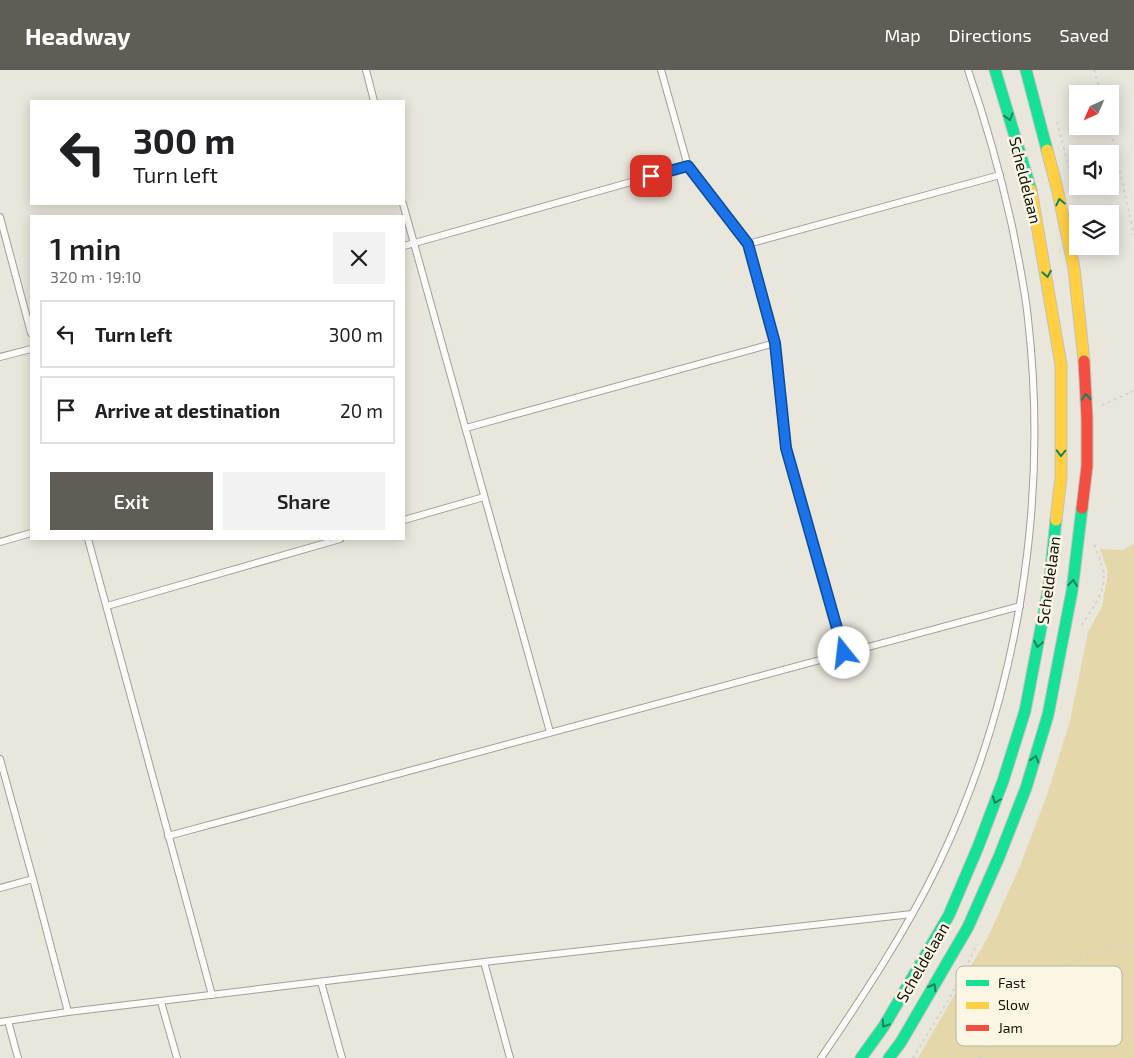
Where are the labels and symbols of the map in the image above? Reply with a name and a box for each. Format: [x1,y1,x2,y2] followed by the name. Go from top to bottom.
[1069,85,1119,135] north arrow
[1004,112,1014,120] one-way arrow
[1006,135,1046,225] street label: Scheldelaan
[630,155,672,197] pin
[1055,197,1065,206] one-way arrow
[1041,270,1051,279] one-way arrow
[1080,393,1091,401] one-way arrow
[1056,450,1066,458] one-way arrow
[1032,535,1064,625] street label: Scheldelaan
[1067,579,1078,587] one-way arrow
[817,626,869,678] position arrow
[1033,639,1044,648] one-way arrow
[1029,755,1039,763] one-way arrow
[992,795,1002,804] one-way arrow
[892,919,952,1005] street label: Scheldelaan
[956,966,1122,1046] legend
[998,974,1025,991] text: Fast
[927,983,937,992] one-way arrow
[998,996,1030,1013] text: Slow
[882,1018,892,1027] one-way arrow
[998,1019,1023,1036] text: Jam

